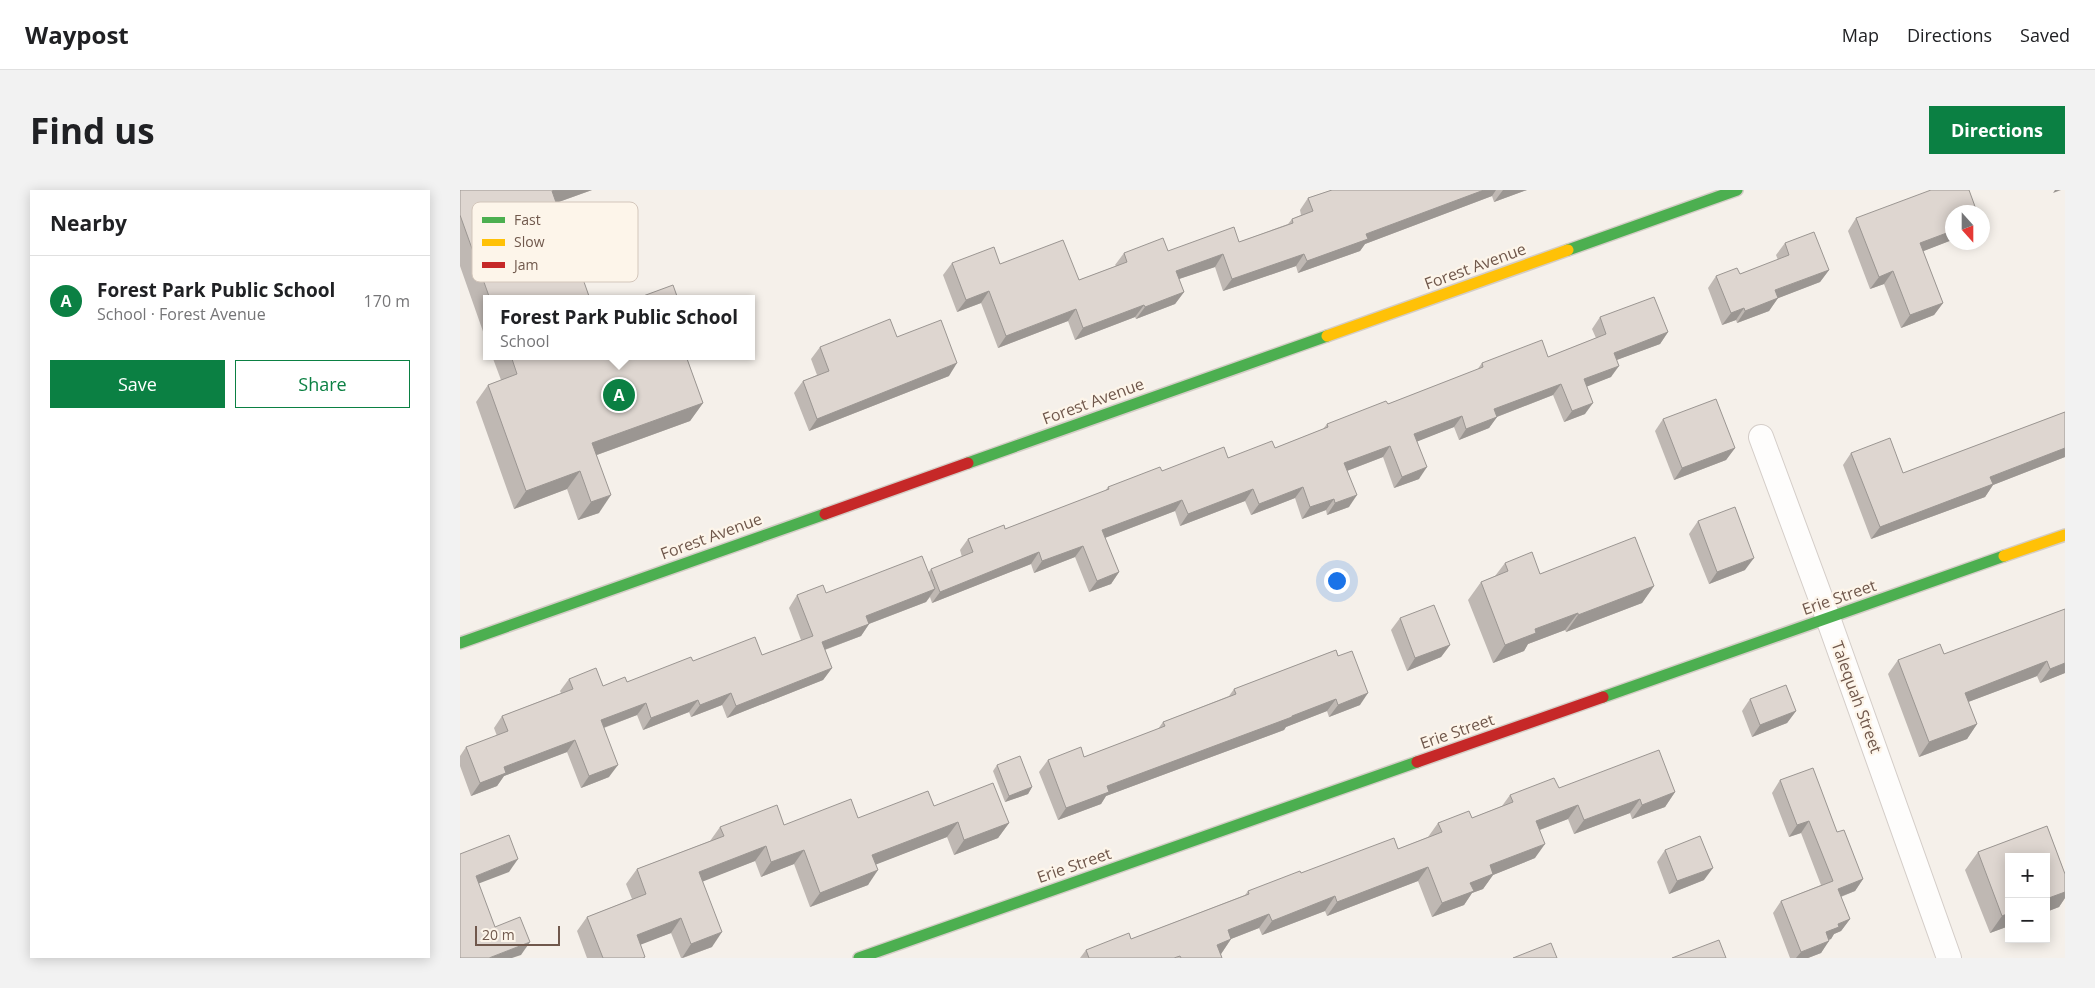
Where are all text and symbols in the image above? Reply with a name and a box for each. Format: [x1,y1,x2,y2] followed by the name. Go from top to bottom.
[25,18,129,51] text: Waypost
[1842,23,1879,47] text: Map
[1907,23,1992,47] text: Directions
[2020,23,2070,47] text: Saved
[1929,106,2065,154] button: Directions
[30,107,155,154] text: Find us
[472,202,638,282] legend
[1945,205,1990,250] north arrow
[50,209,127,237] text: Nearby
[514,210,541,229] text: Fast
[514,232,545,251] text: Slow
[1421,237,1529,295] street label: Forest Avenue
[512,255,539,274] text: Jam
[97,277,335,303] text: Forest Park Public School
[60,290,72,312] text: A
[364,290,410,312] text: 170 m
[483,295,755,360] popup
[97,303,266,325] text: School · Forest Avenue
[500,304,738,330] text: Forest Park Public School
[500,330,549,352] text: School
[50,360,225,408] button: Save
[235,360,410,408] button: Share
[1039,372,1147,430] street label: Forest Avenue
[603,376,635,414] pin: A
[657,507,765,565] street label: Forest Avenue
[1324,568,1350,594] your location
[1799,574,1879,620] street label: Erie Street
[1827,638,1888,756] street label: Talequah Street
[1417,708,1497,754] street label: Erie Street
[1034,842,1114,888] street label: Erie Street
[2005,853,2050,943] map controls
[2005,853,2050,898] button: +
[2005,898,2050,943] button: −
[475,923,560,946] scale bar
[482,925,515,944] text: 20 m

